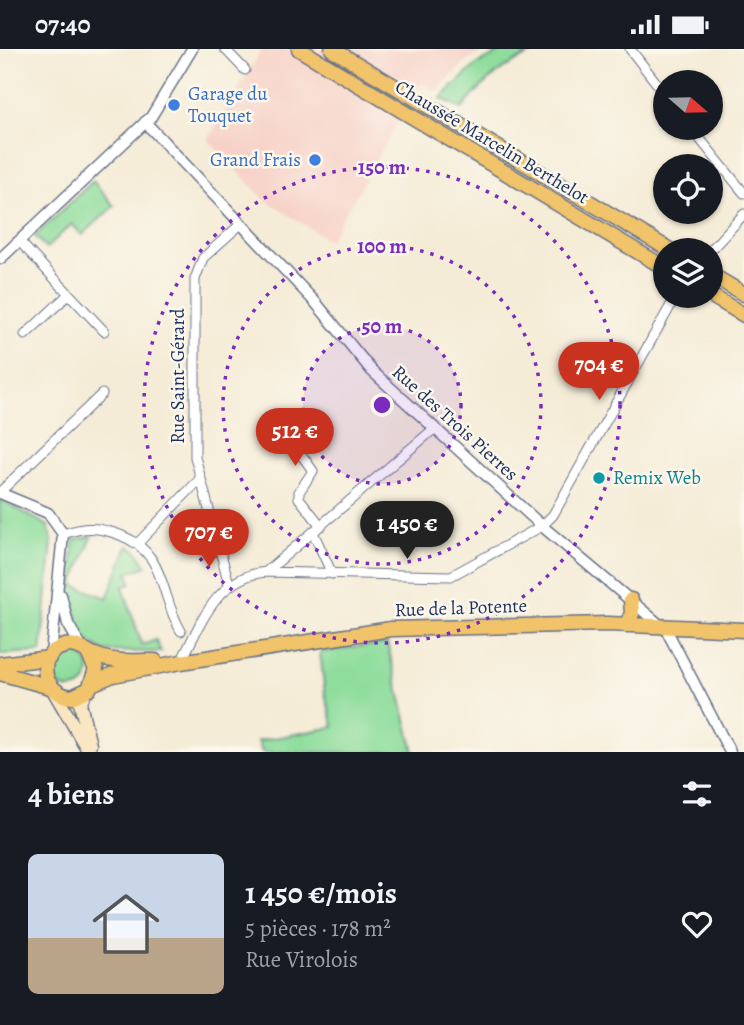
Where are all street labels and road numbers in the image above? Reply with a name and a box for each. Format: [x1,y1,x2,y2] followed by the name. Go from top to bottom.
[390,74,594,210] street label: Chaussée Marcelin Berthelot
[165,307,191,444] street label: Rue Saint-Gérard
[386,359,524,487] street label: Rue des Trois Pierres
[394,593,528,623] street label: Rue de la Potente

